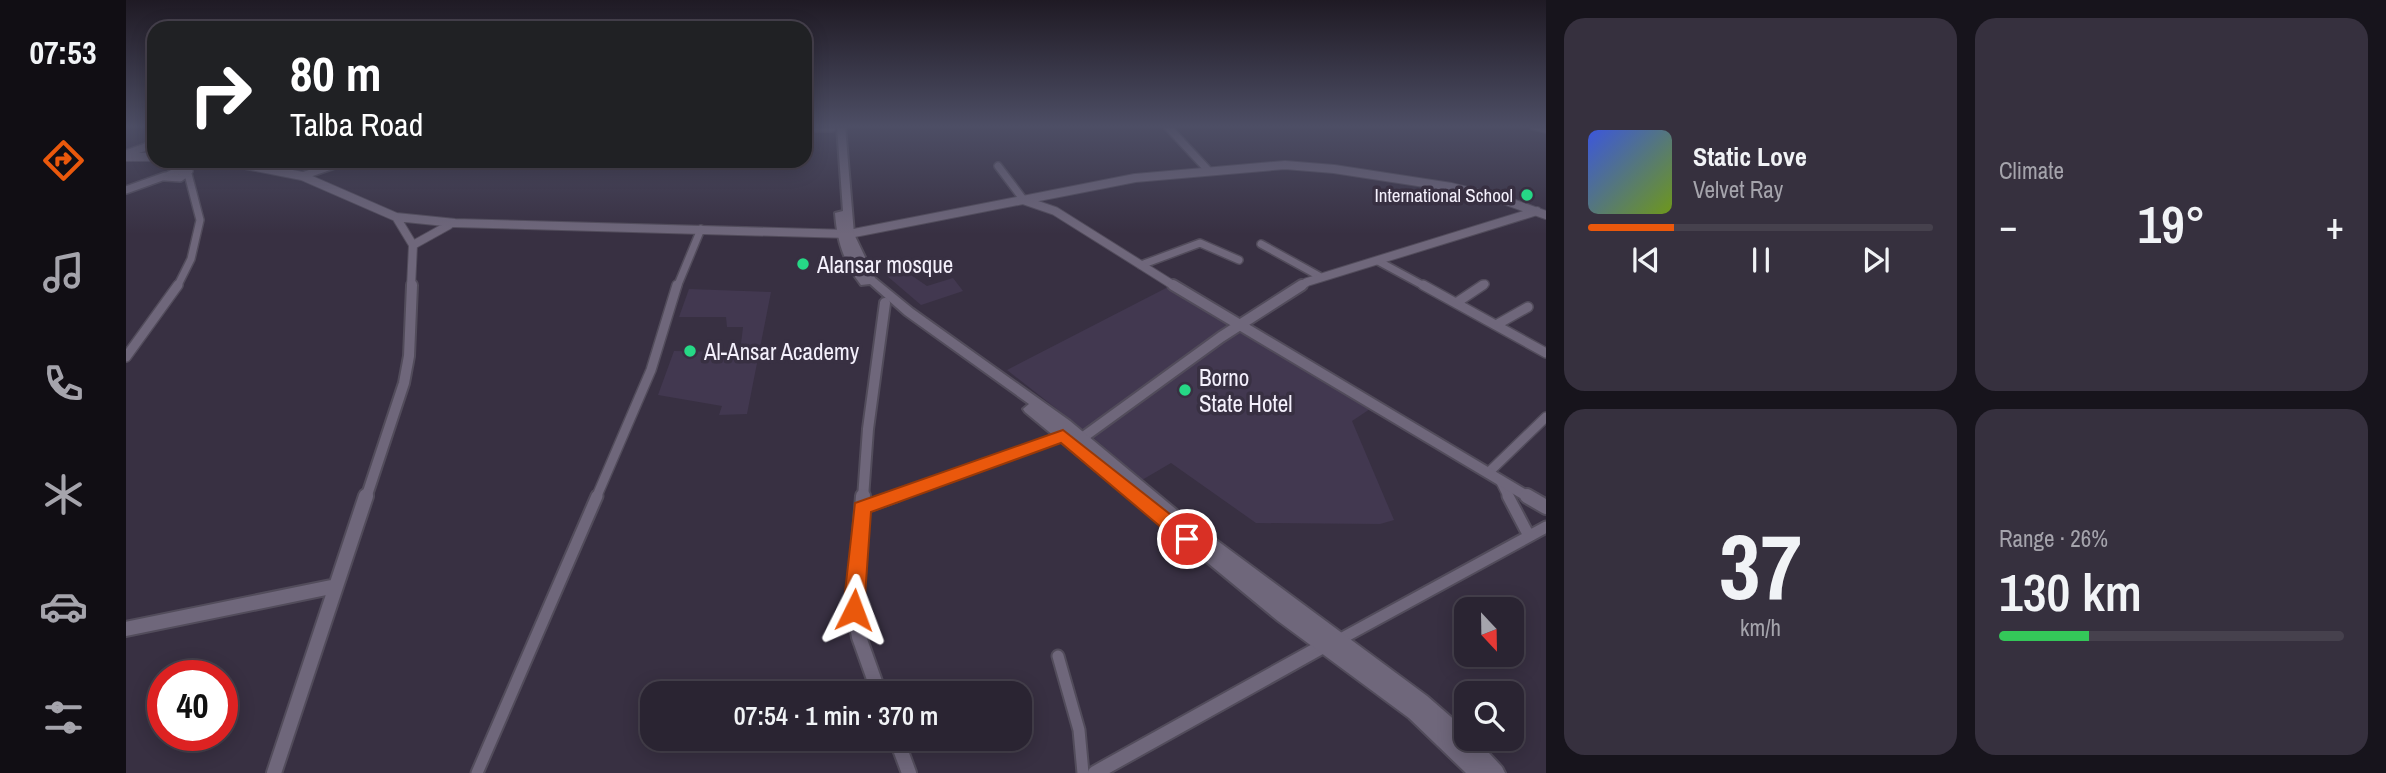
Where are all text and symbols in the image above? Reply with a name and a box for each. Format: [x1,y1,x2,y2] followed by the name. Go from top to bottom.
[29,31,97,74] text: 07:53
[290,40,382,106] text: 80 m
[175,49,266,140] icon: right
[290,103,423,146] text: Talba Road
[39,136,88,185] icon: directions
[1693,139,1807,174] text: Static Love
[1999,155,2064,186] text: Climate
[1693,174,1783,205] text: Velvet Ray
[1374,182,1513,208] place label: International School
[1519,187,1535,203] marker: International School
[2137,189,2206,259] text: 19°
[1999,200,2017,251] text: −
[2326,200,2344,251] text: +
[1627,241,1665,279] icon: previous
[1742,241,1780,279] icon: pause
[1857,241,1895,279] icon: next
[39,248,88,297] icon: music
[816,249,953,280] place label: Alansar mosque
[795,256,811,272] marker: Alansar mosque
[703,336,860,367] place label: Al-Ansar Academy
[682,343,698,359] marker: Al-Ansar Academy
[39,359,88,408] icon: phone
[1199,362,1292,419] place label: Borno State Hotel
[1177,382,1193,398] marker: Borno State Hotel
[39,470,88,519] icon: climate
[1719,505,1802,627] text: 37
[1157,509,1217,569] pin
[1168,520,1206,558] icon: arrive
[1999,523,2108,554] text: Range · 26%
[1999,557,2142,627] text: 130 km
[817,573,891,647] position arrow
[39,582,88,631] icon: car
[1454,597,1524,667] north arrow
[1454,597,1524,751] map controls
[1740,612,1781,643] text: km/h
[147,660,238,751] speed limit sign: 40
[1454,681,1524,751] button: search
[39,693,88,742] icon: filters
[734,698,938,733] text: 07:54 · 1 min · 370 m

